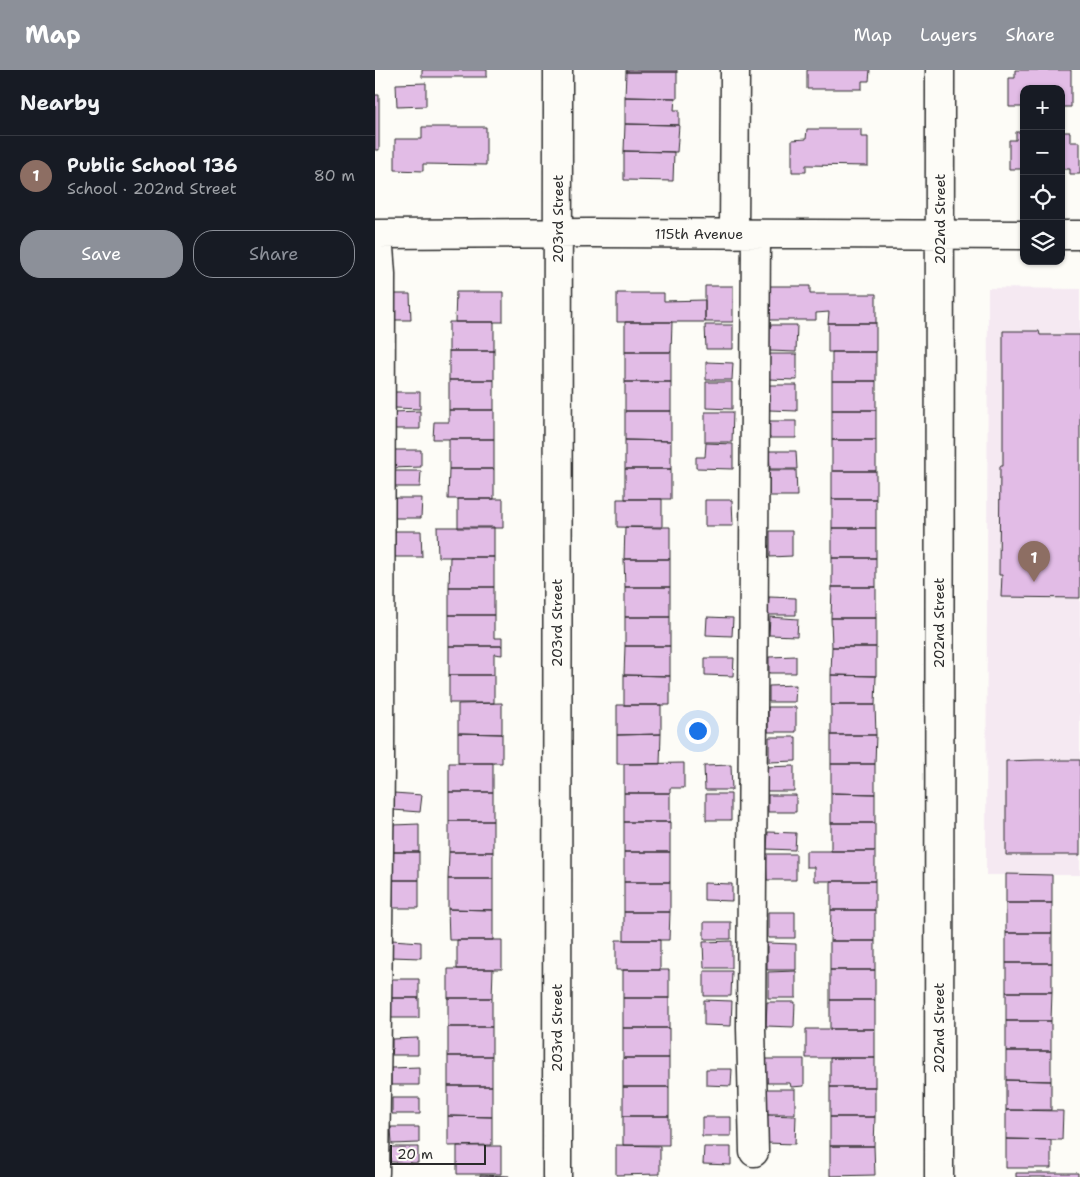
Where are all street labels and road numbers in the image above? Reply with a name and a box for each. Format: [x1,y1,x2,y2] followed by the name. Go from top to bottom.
[931,174,949,264] street label: 202nd Street
[549,175,567,263] street label: 203rd Street
[655,225,743,243] street label: 115th Avenue
[930,578,948,668] street label: 202nd Street
[548,579,566,667] street label: 203rd Street
[930,983,948,1073] street label: 202nd Street
[548,984,566,1072] street label: 203rd Street

